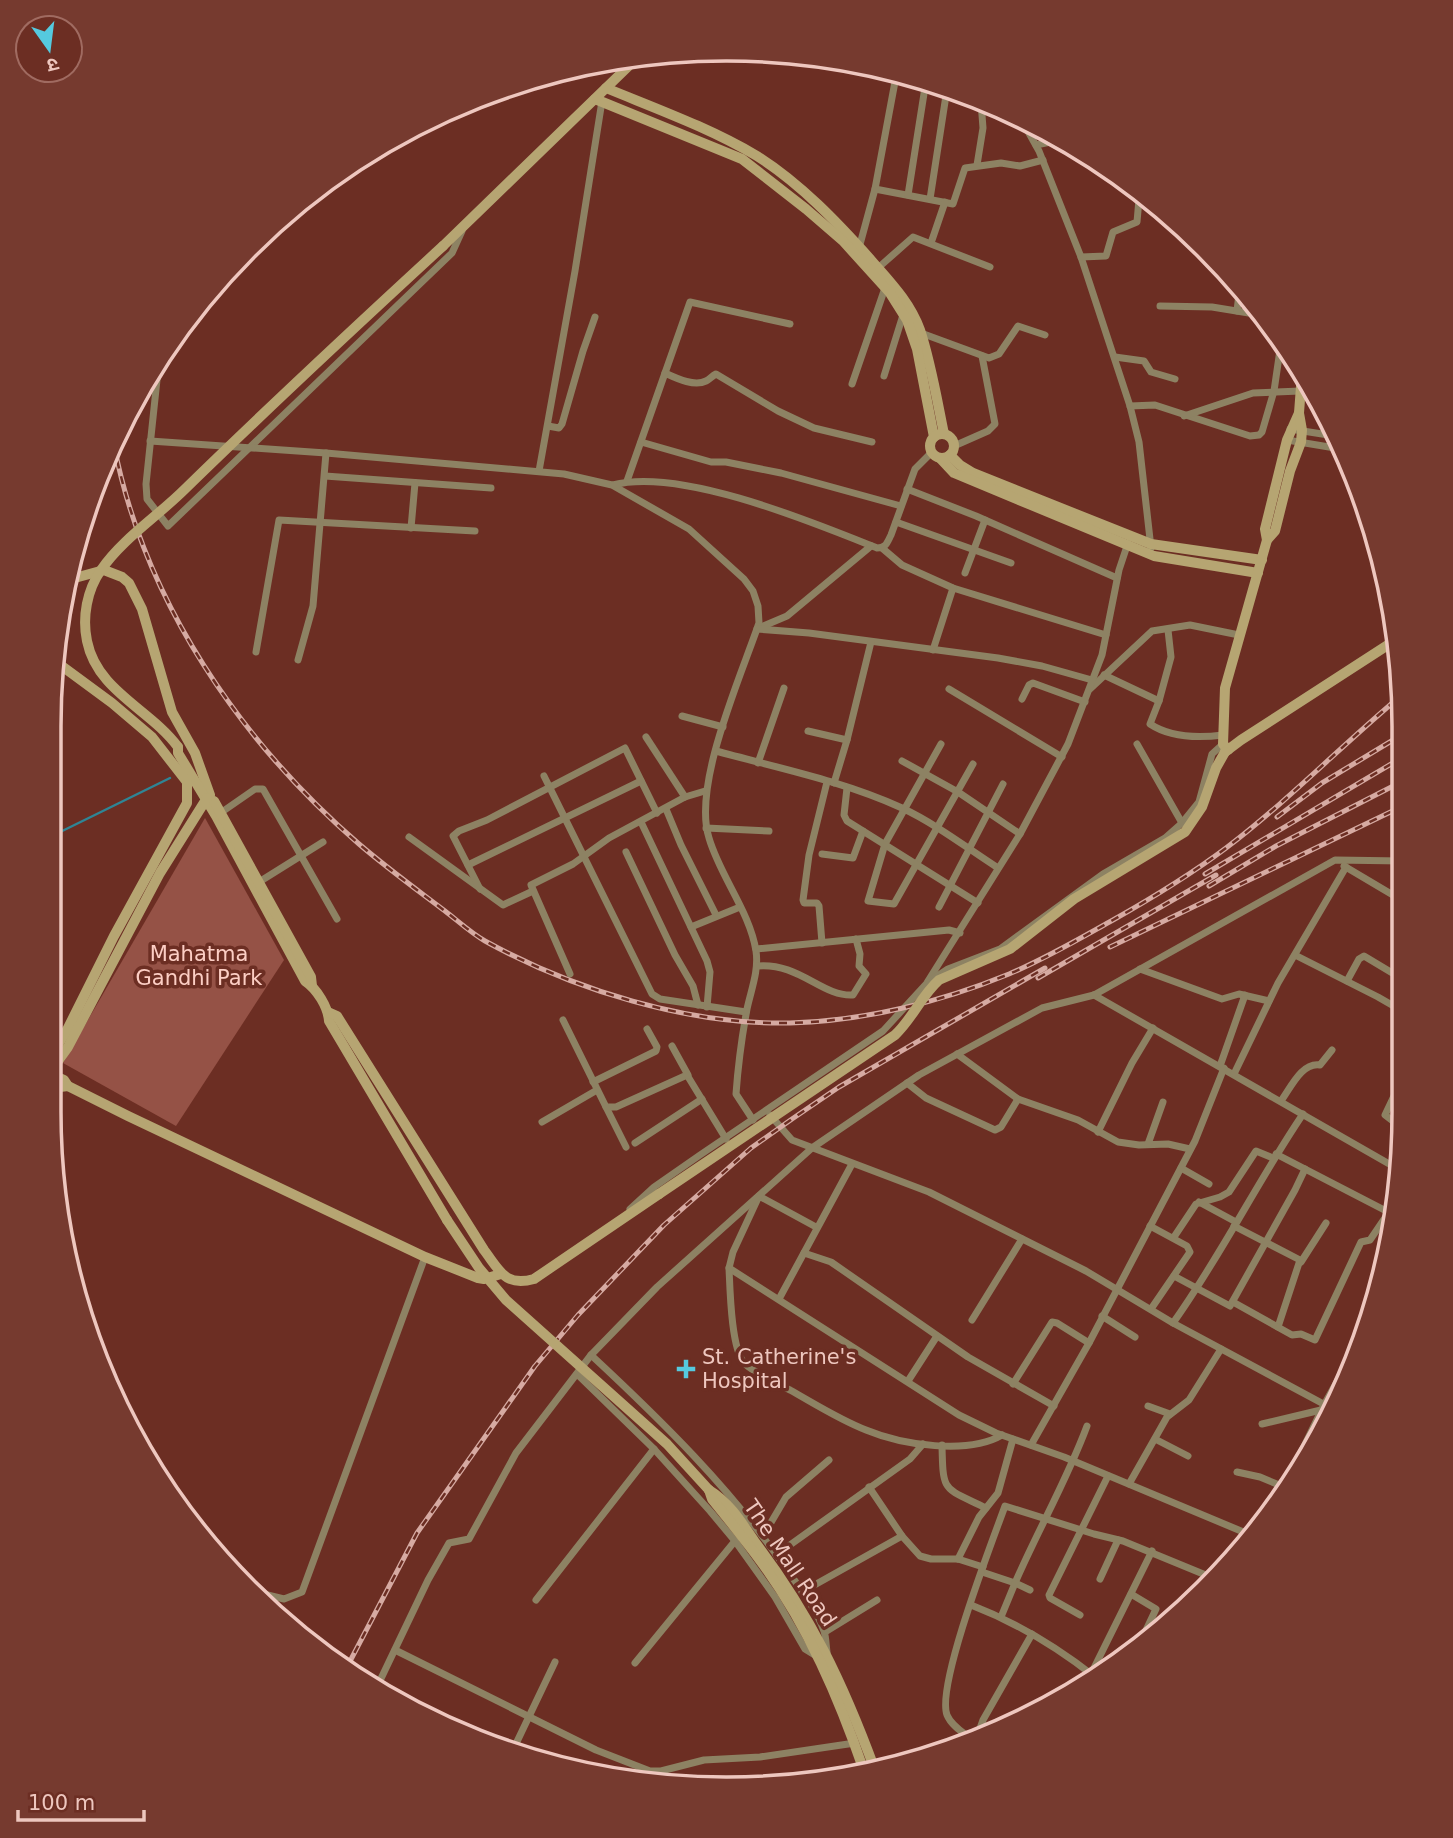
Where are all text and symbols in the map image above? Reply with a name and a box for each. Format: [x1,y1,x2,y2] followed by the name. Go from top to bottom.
[14,14,84,84] north arrow
[44,53,61,78] text: उ
[136,942,263,990] park label: Mahatma Gandhi Park
[702,1345,856,1393] place label: St. Catherine's Hospital
[676,1359,696,1379] marker: St. Catherine's Hospital
[738,1494,841,1631] street label: The Mall Road
[18,1778,144,1822] scale bar
[28,1791,95,1815] text: 100 m

